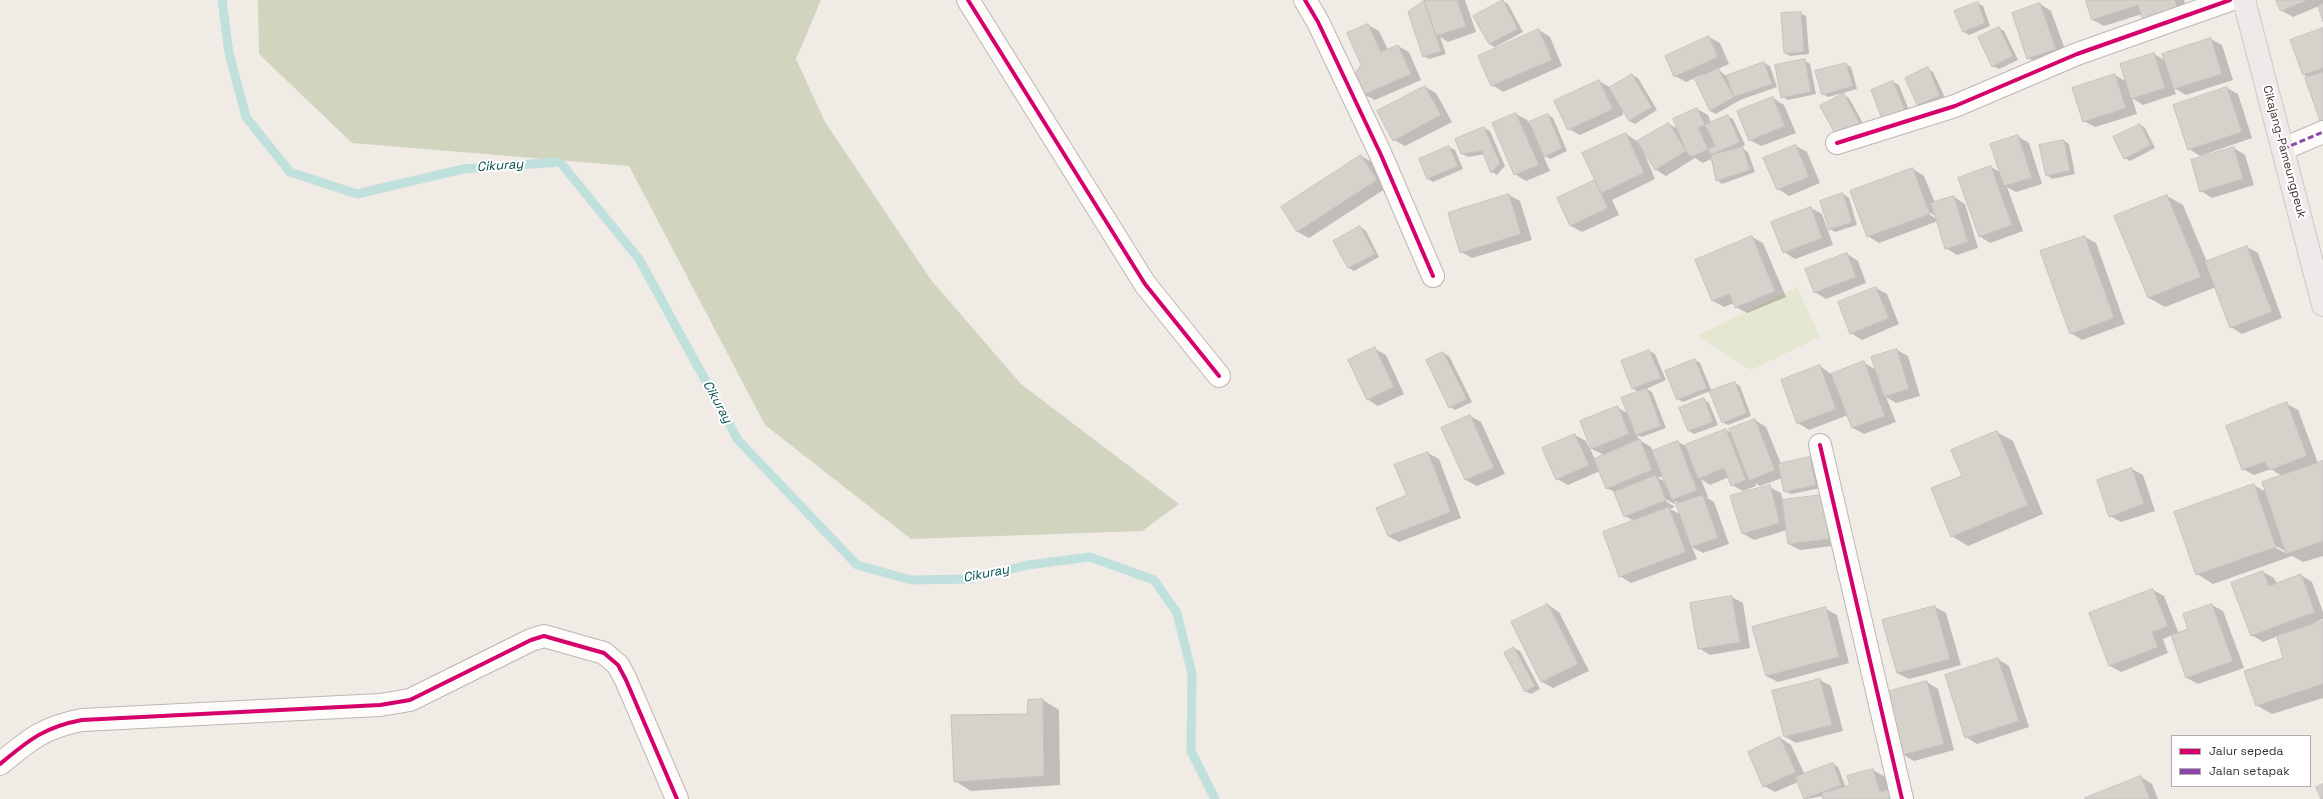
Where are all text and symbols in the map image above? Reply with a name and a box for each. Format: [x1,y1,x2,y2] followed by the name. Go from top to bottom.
[2259,84,2309,220] street label: Cikajang-Pameungpeuk
[476,157,524,175] water label: Cikuray
[699,378,735,426] water label: Cikuray
[962,562,1010,586] water label: Cikuray
[2171,735,2311,787] legend
[2209,743,2284,759] text: Jalur sepeda
[2209,763,2290,779] text: Jalan setapak

